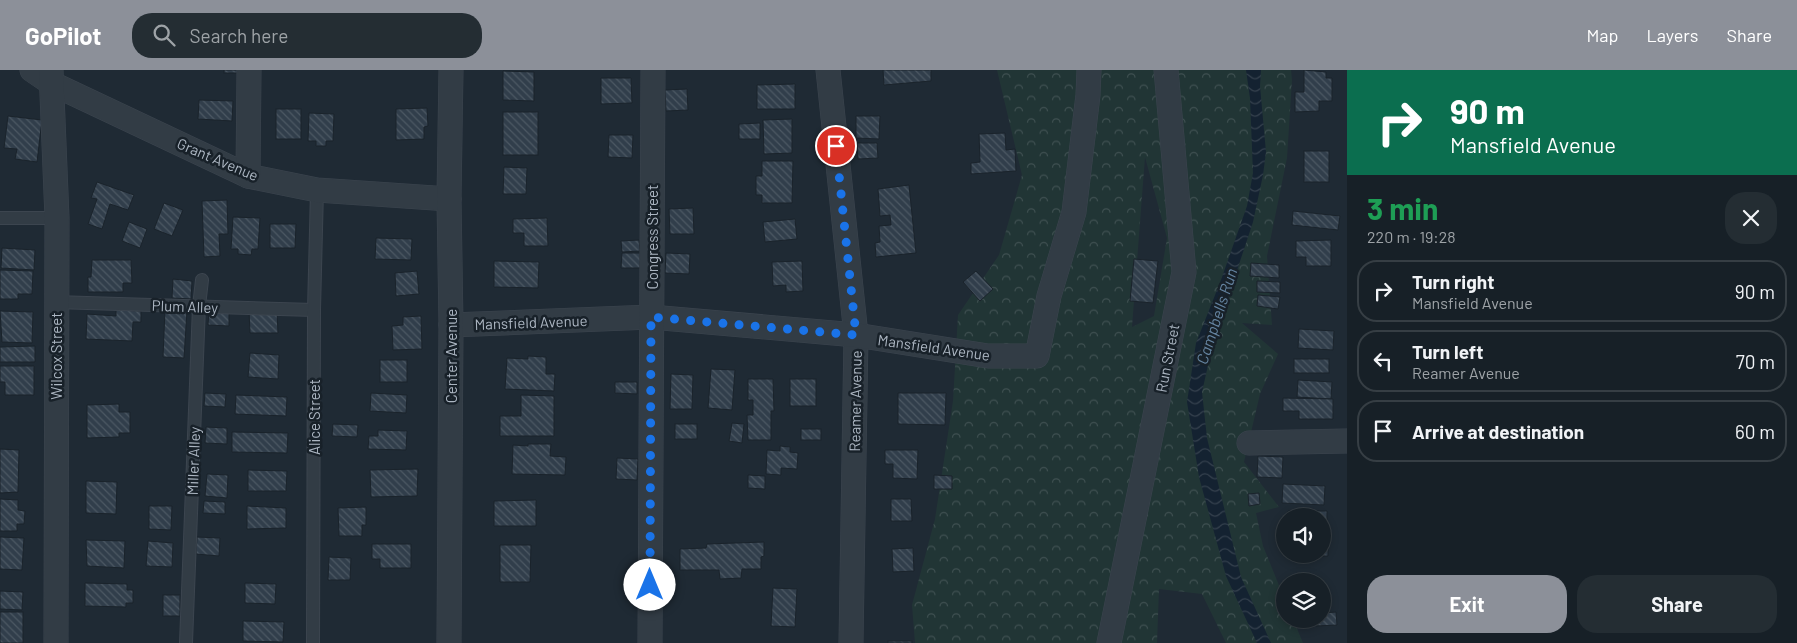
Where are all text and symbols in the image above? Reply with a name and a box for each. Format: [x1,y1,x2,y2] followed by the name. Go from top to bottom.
[132,13,482,58] search box
[25,21,102,50] text: GoPilot
[150,21,178,49] icon: search
[190,24,288,47] text: Search here
[1586,24,1618,46] text: Map
[1646,24,1699,46] text: Layers
[1727,24,1772,46] text: Share
[1450,89,1525,131] text: 90 m
[1367,90,1432,155] icon: right
[815,125,857,167] pin
[1450,131,1616,157] text: Mansfield Avenue
[822,132,850,160] icon: arrive
[175,134,261,184] street label: Grant Avenue
[643,185,661,289] street label: Congress Street
[1367,190,1438,226] text: 3 min
[1725,192,1777,244] button: close
[1367,227,1456,246] text: 220 m · 19:28
[1192,266,1240,366] water label: Campbells Run
[1412,270,1494,293] text: Turn right
[1369,277,1397,305] icon: right
[1735,280,1775,303] text: 90 m
[1412,293,1533,312] text: Mansfield Avenue
[151,296,219,316] street label: Plum Alley
[442,309,460,403] street label: Center Avenue
[474,311,588,333] street label: Mansfield Avenue
[47,312,65,400] street label: Wilcox Street
[1152,322,1182,394] street label: Run Street
[877,330,991,364] street label: Mansfield Avenue
[1412,340,1483,363] text: Turn left
[1369,347,1397,375] icon: left
[845,350,865,452] street label: Reamer Avenue
[1736,350,1775,373] text: 70 m
[1412,363,1520,382] text: Reamer Avenue
[305,379,323,455] street label: Alice Street
[1369,417,1397,445] icon: arrive
[1412,420,1584,443] text: Arrive at destination
[1735,420,1775,443] text: 60 m
[183,426,203,496] street label: Miller Alley
[1276,508,1331,628] map controls
[1276,508,1331,563] button: sound
[623,558,675,610] position arrow
[1276,573,1331,628] button: layers
[1367,575,1567,633] button: Exit
[1577,575,1777,633] button: Share

